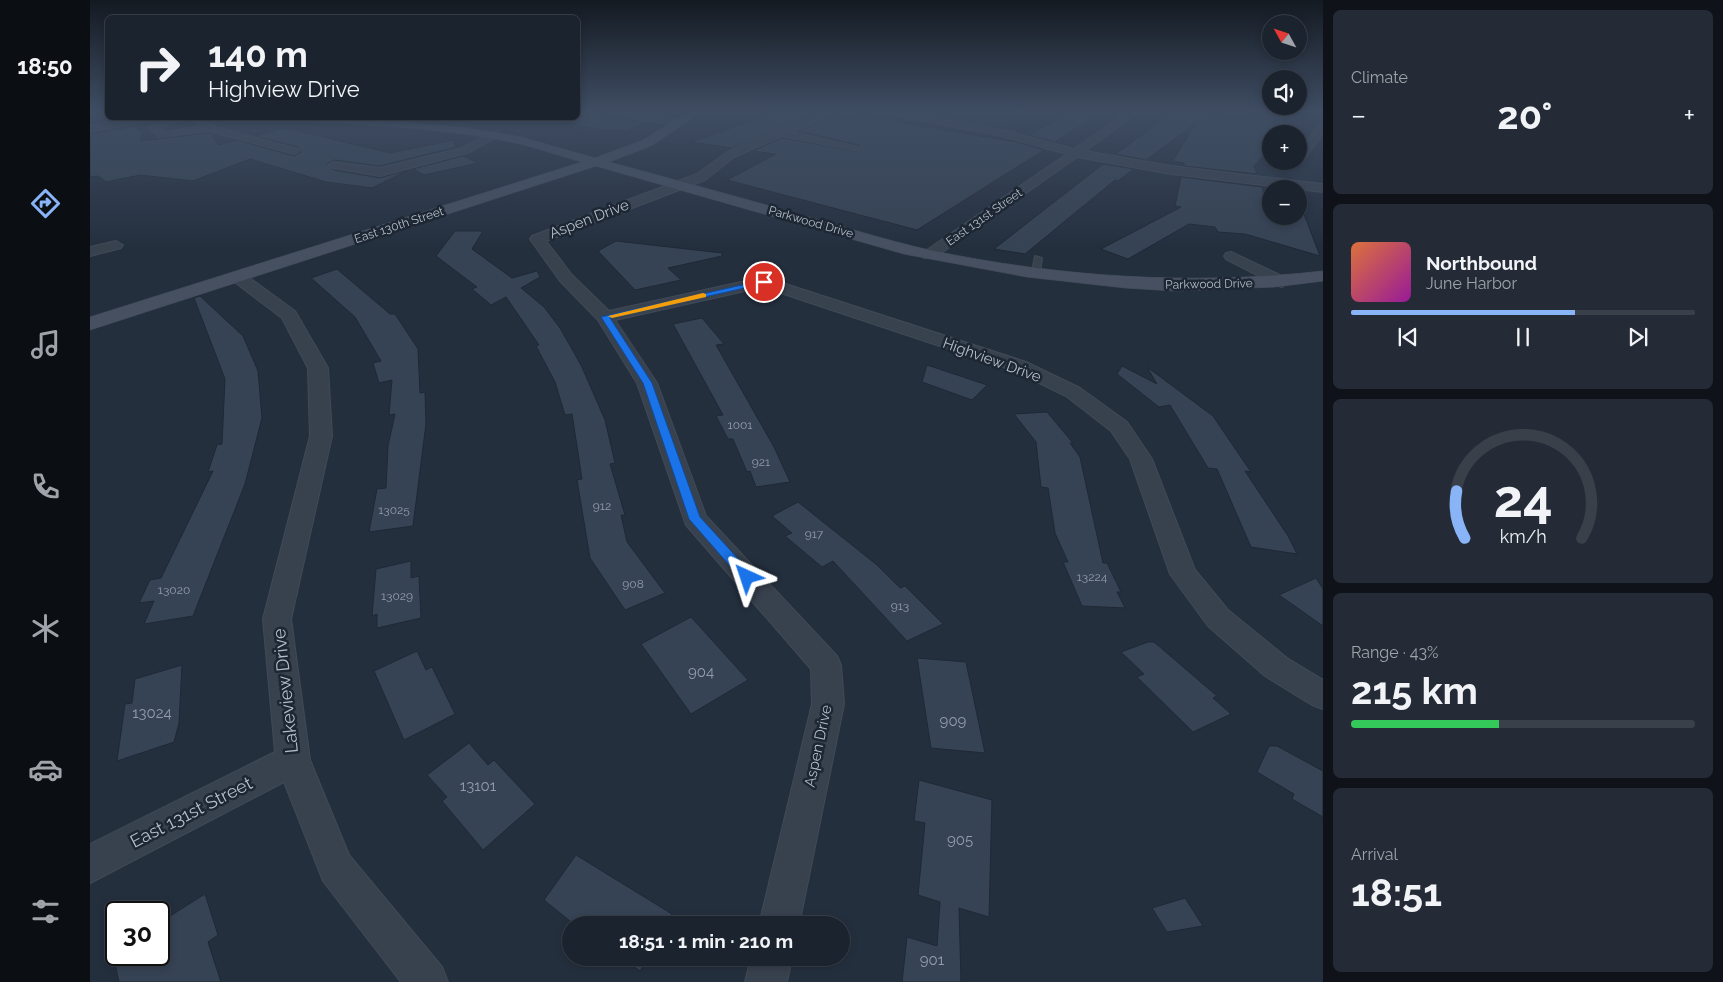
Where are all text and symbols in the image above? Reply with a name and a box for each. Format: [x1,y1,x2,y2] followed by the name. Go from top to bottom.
[1262,15,1308,60] north arrow
[1262,15,1307,225] map controls
[208,34,308,75] text: 140 m
[125,35,190,100] icon: right
[17,53,73,79] text: 18:50
[1351,68,1408,87] text: Climate
[1262,70,1307,115] button: sound
[208,76,360,102] text: Highview Drive
[1497,93,1552,138] text: 20°
[1351,99,1366,132] text: −
[1683,99,1695,132] text: +
[1262,125,1307,170] button: +
[1262,180,1307,225] button: −
[28,186,63,221] icon: directions
[943,186,1025,248] street label: East 131st Street
[547,196,631,242] street label: Aspen Drive
[767,203,855,241] street label: Parkwood Drive
[353,204,445,246] street label: East 130th Street
[1426,252,1537,274] text: Northbound
[743,261,785,303] pin
[750,268,778,296] icon: arrive
[1426,274,1517,293] text: June Harbor
[1165,276,1253,292] street label: Parkwood Drive
[1394,323,1422,351] icon: previous
[1509,323,1537,351] icon: pause
[1624,323,1652,351] icon: next
[28,327,63,362] icon: music
[940,334,1044,386] street label: Highview Drive
[728,418,752,432] house number: 1001
[752,455,770,469] house number: 921
[1493,468,1553,529] text: 24
[28,469,63,504] icon: phone
[593,499,611,513] house number: 912
[378,503,410,517] house number: 13025
[1499,526,1547,547] text: km/h
[805,527,824,541] house number: 917
[720,550,772,602] position arrow
[1077,570,1108,584] house number: 13224
[622,577,644,591] house number: 908
[158,583,190,597] house number: 13020
[381,589,413,603] house number: 13029
[891,599,909,613] house number: 913
[28,611,63,646] icon: climate
[268,627,302,754] street label: Lakeview Drive
[1351,643,1439,662] text: Range · 43%
[688,663,714,681] house number: 904
[1351,668,1478,713] text: 215 km
[800,703,836,789] street label: Aspen Drive
[132,704,172,722] house number: 13024
[940,712,967,730] house number: 909
[28,752,63,787] icon: car
[126,772,256,852] street label: East 131st Street
[460,777,497,795] house number: 13101
[947,831,973,849] house number: 905
[1351,845,1398,864] text: Arrival
[1351,870,1442,915] text: 18:51
[28,894,63,929] icon: filters
[105,901,170,966] speed limit sign: 30
[619,930,793,952] text: 18:51 · 1 min · 210 m
[920,951,945,969] house number: 901

